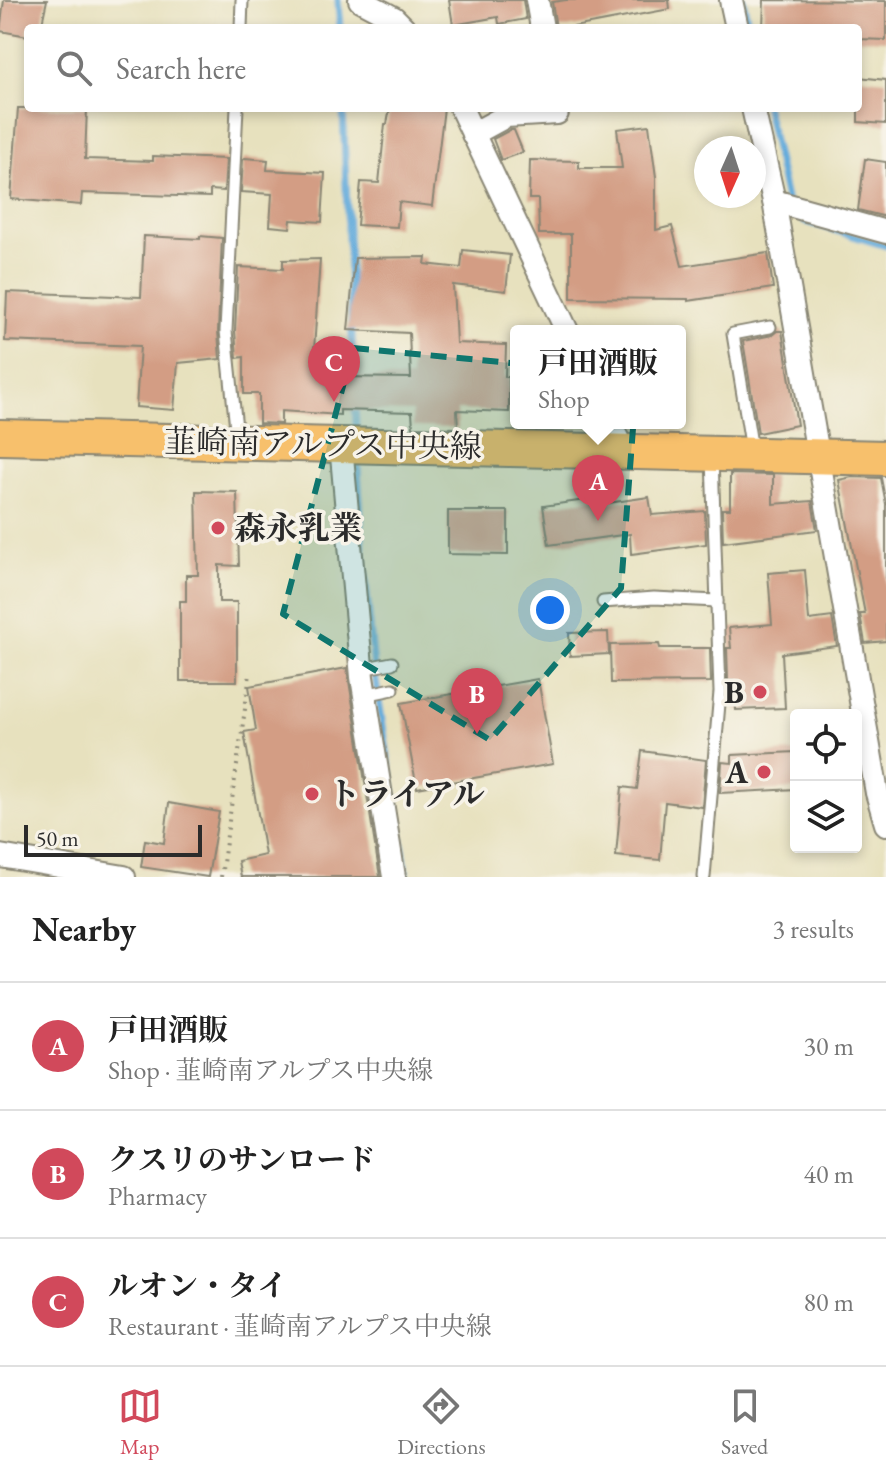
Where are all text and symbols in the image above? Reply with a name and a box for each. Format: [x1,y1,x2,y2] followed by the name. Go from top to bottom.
[24,24,862,112] search box
[52,46,96,90] icon: search
[116,49,246,88] text: Search here
[694,136,766,208] north arrow
[510,325,686,429] popup
[308,336,360,402] pin: C
[538,343,658,382] text: 戸田酒販
[538,382,590,416] text: Shop
[164,420,482,468] street label: 韮崎南アルプス中央線
[572,455,624,521] pin: A
[234,507,362,549] place label: 森永乳業
[209,519,227,537] marker: 森永乳業
[530,590,570,630] your location
[451,668,503,734] pin: B
[724,671,744,713] place label: B
[751,683,769,701] marker: B
[790,709,862,853] map controls
[790,709,862,781] button: locate
[724,751,749,793] place label: A
[755,763,773,781] marker: A
[328,773,485,815] place label: トライアル
[790,781,862,853] button: layers
[303,785,321,803] marker: トライアル
[24,821,202,857] scale bar
[36,824,79,853] text: 50 m
[32,907,136,951] text: Nearby
[773,912,854,946] text: 3 results
[108,1010,228,1049] text: 戸田酒販
[49,1029,67,1063] text: A
[804,1029,854,1063] text: 30 m
[108,1053,433,1087] text: Shop · 韮崎南アルプス中央線
[108,1140,376,1179] text: クスリのサンロード
[50,1157,66,1191] text: B
[804,1157,854,1191] text: 40 m
[108,1179,207,1213] text: Pharmacy
[108,1266,287,1305] text: ルオン・タイ
[49,1285,67,1319] text: C
[804,1285,854,1319] text: 80 m
[108,1309,492,1343] text: Restaurant · 韮崎南アルプス中央線
[118,1384,162,1461] tab: Map
[397,1384,486,1461] tab: Directions
[721,1384,768,1461] tab: Saved

